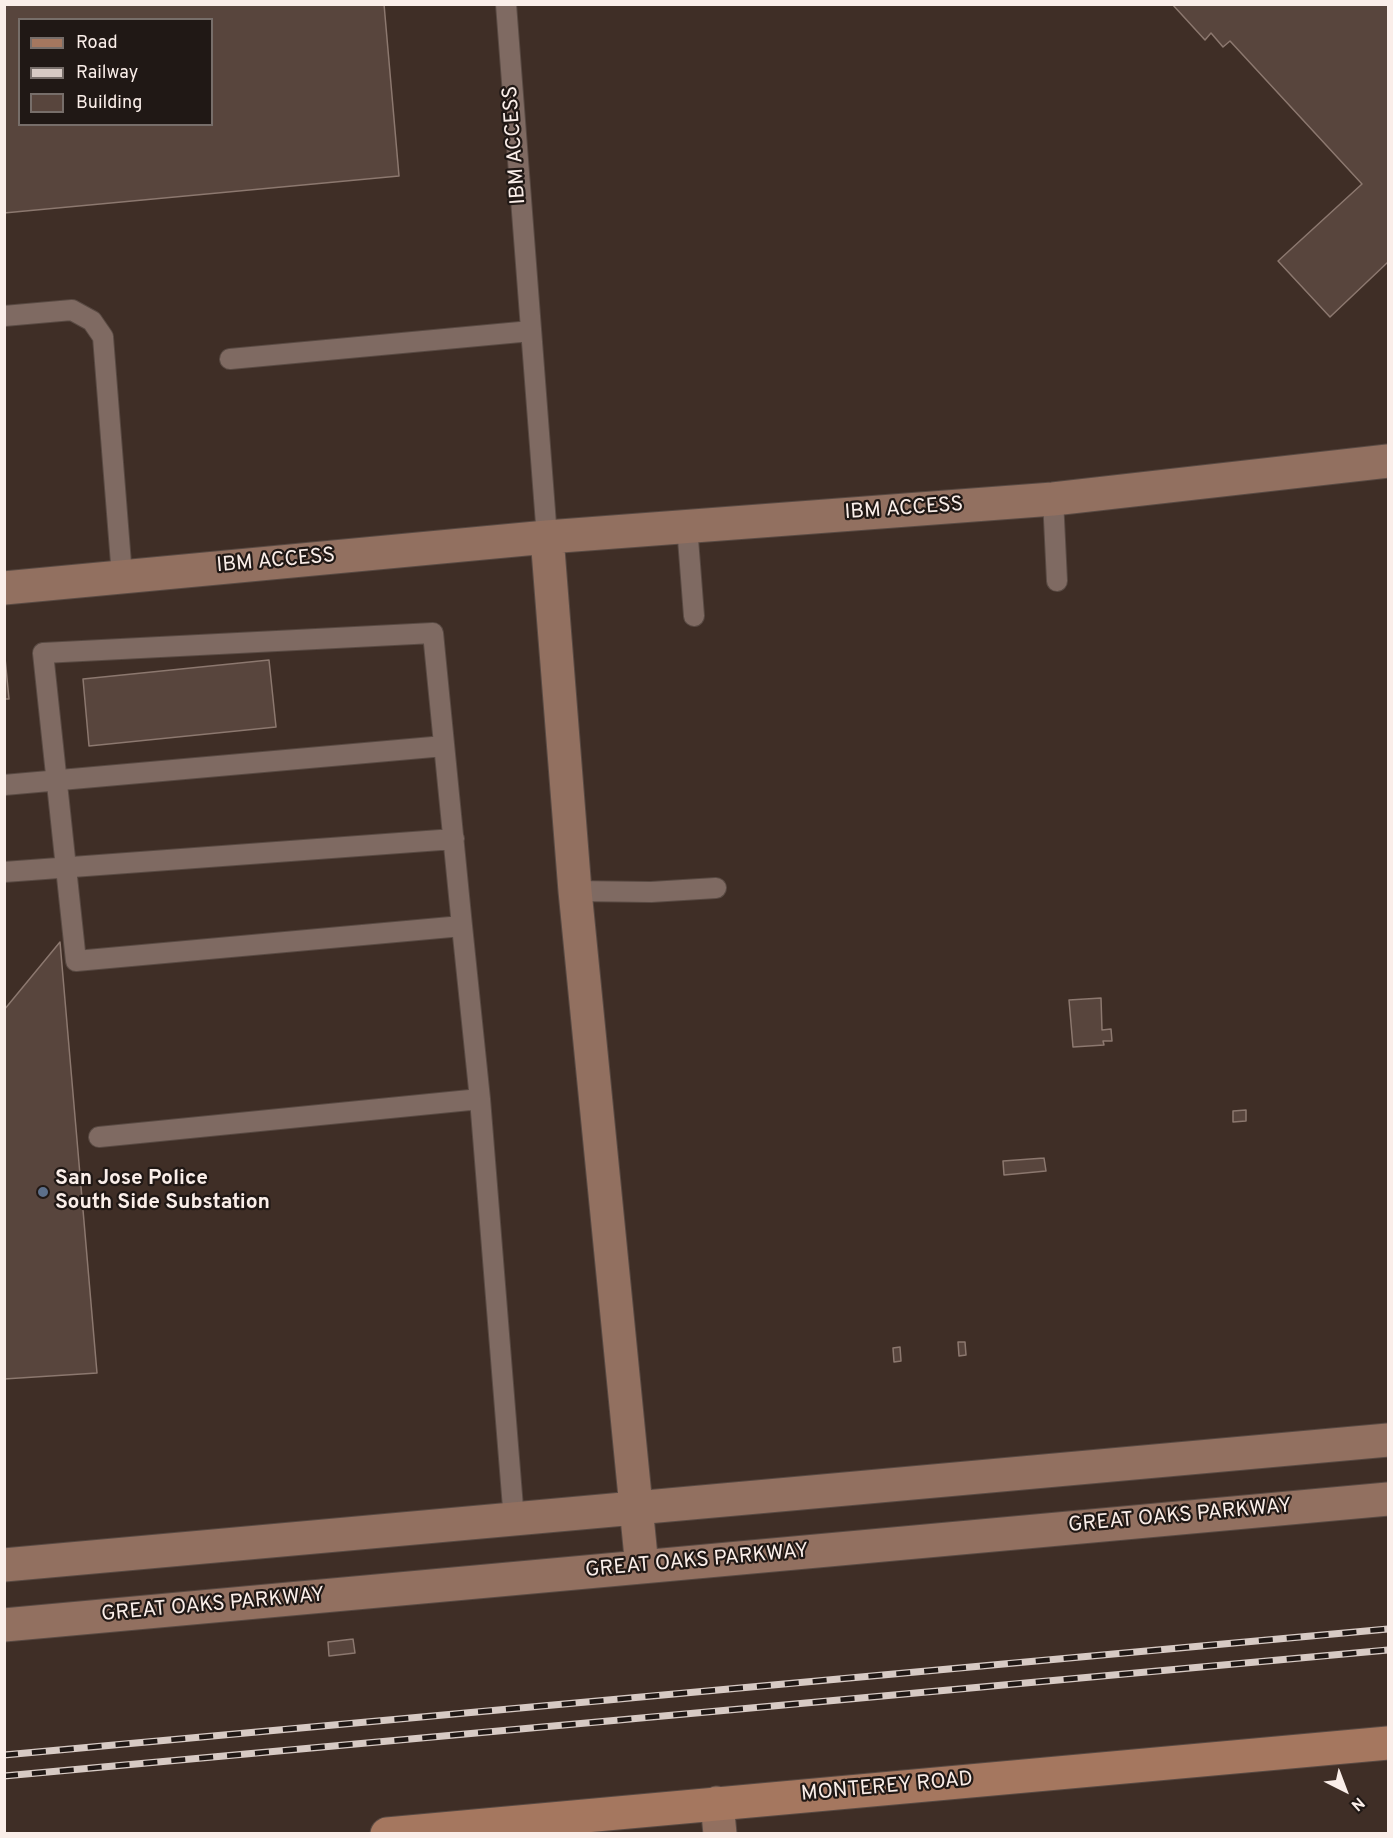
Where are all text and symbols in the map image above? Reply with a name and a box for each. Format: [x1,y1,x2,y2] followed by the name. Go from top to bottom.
[18,18,213,126] legend
[76,32,118,55] text: Road
[76,62,138,85] text: Railway
[499,85,533,205] street label: IBM ACCESS
[76,92,142,115] text: Building
[844,493,964,527] street label: IBM ACCESS
[216,544,336,580] street label: IBM ACCESS
[55,1167,270,1217] place label: San Jose Police South Side Substation
[36,1185,50,1199] marker: San Jose Police South Side Substation
[1067,1495,1293,1539] street label: GREAT OAKS PARKWAY
[584,1540,810,1584] street label: GREAT OAKS PARKWAY
[100,1584,326,1628] street label: GREAT OAKS PARKWAY
[1315,1760,1375,1820] north arrow
[800,1768,974,1808] street label: MONTEREY ROAD
[1346,1792,1368,1815] text: N

